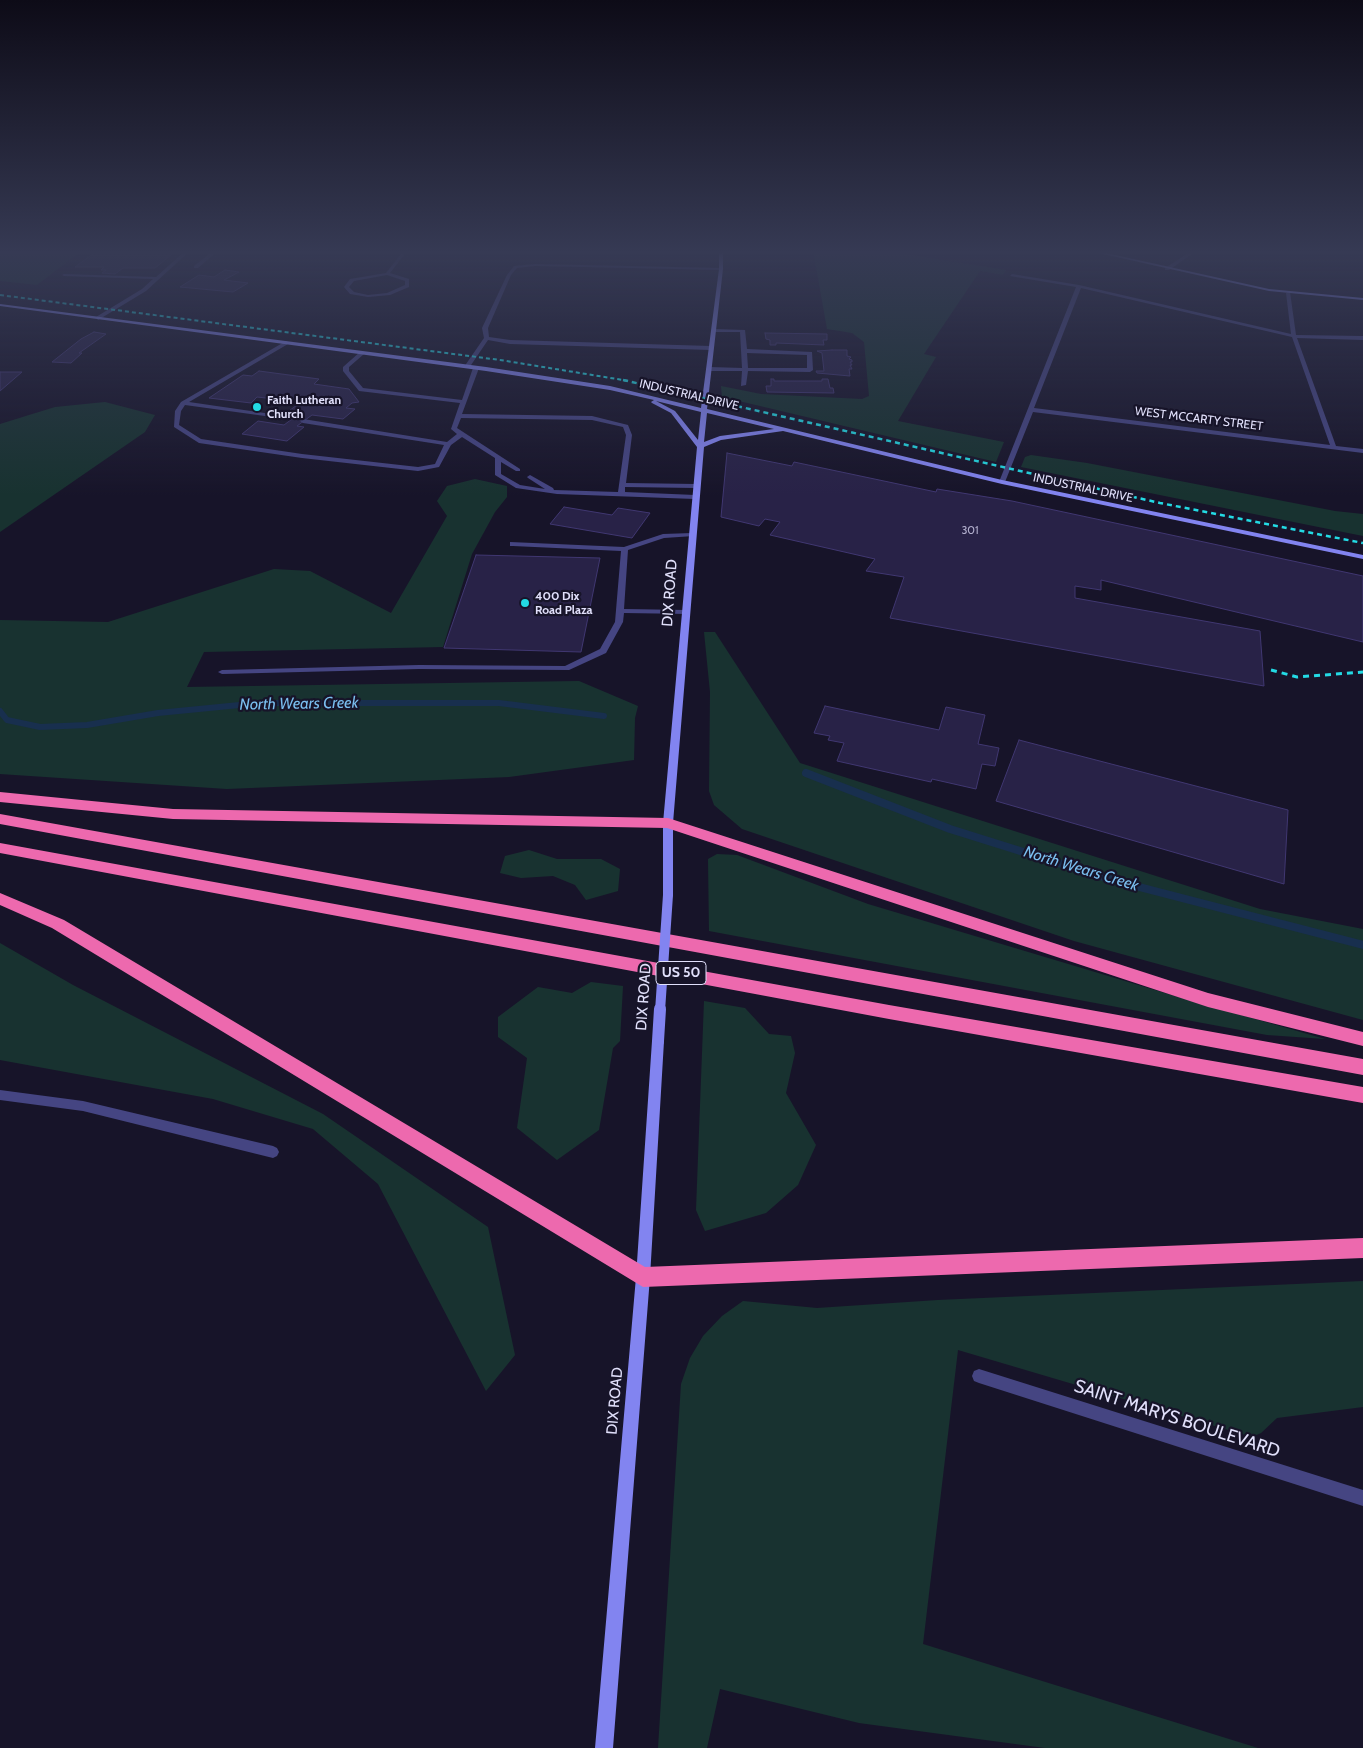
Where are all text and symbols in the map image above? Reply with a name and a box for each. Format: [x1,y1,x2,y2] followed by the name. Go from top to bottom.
[638,377,740,413] street label: INDUSTRIAL DRIVE
[267,393,341,421] place label: Faith Lutheran Church
[251,401,263,413] marker: Faith Lutheran Church
[1134,404,1264,434] street label: WEST MCCARTY STREET
[1032,470,1134,506] street label: INDUSTRIAL DRIVE
[961,524,979,538] house number: 301
[659,559,681,627] street label: DIX ROAD
[535,589,593,617] place label: 400 Dix Road Plaza
[519,597,531,609] marker: 400 Dix Road Plaza
[239,693,359,715] water label: North Wears Creek
[1021,842,1141,896] water label: North Wears Creek
[656,961,706,984] road number: US 50
[633,963,655,1031] street label: DIX ROAD
[603,1367,627,1435] street label: DIX ROAD
[1071,1375,1283,1463] street label: SAINT MARYS BOULEVARD

